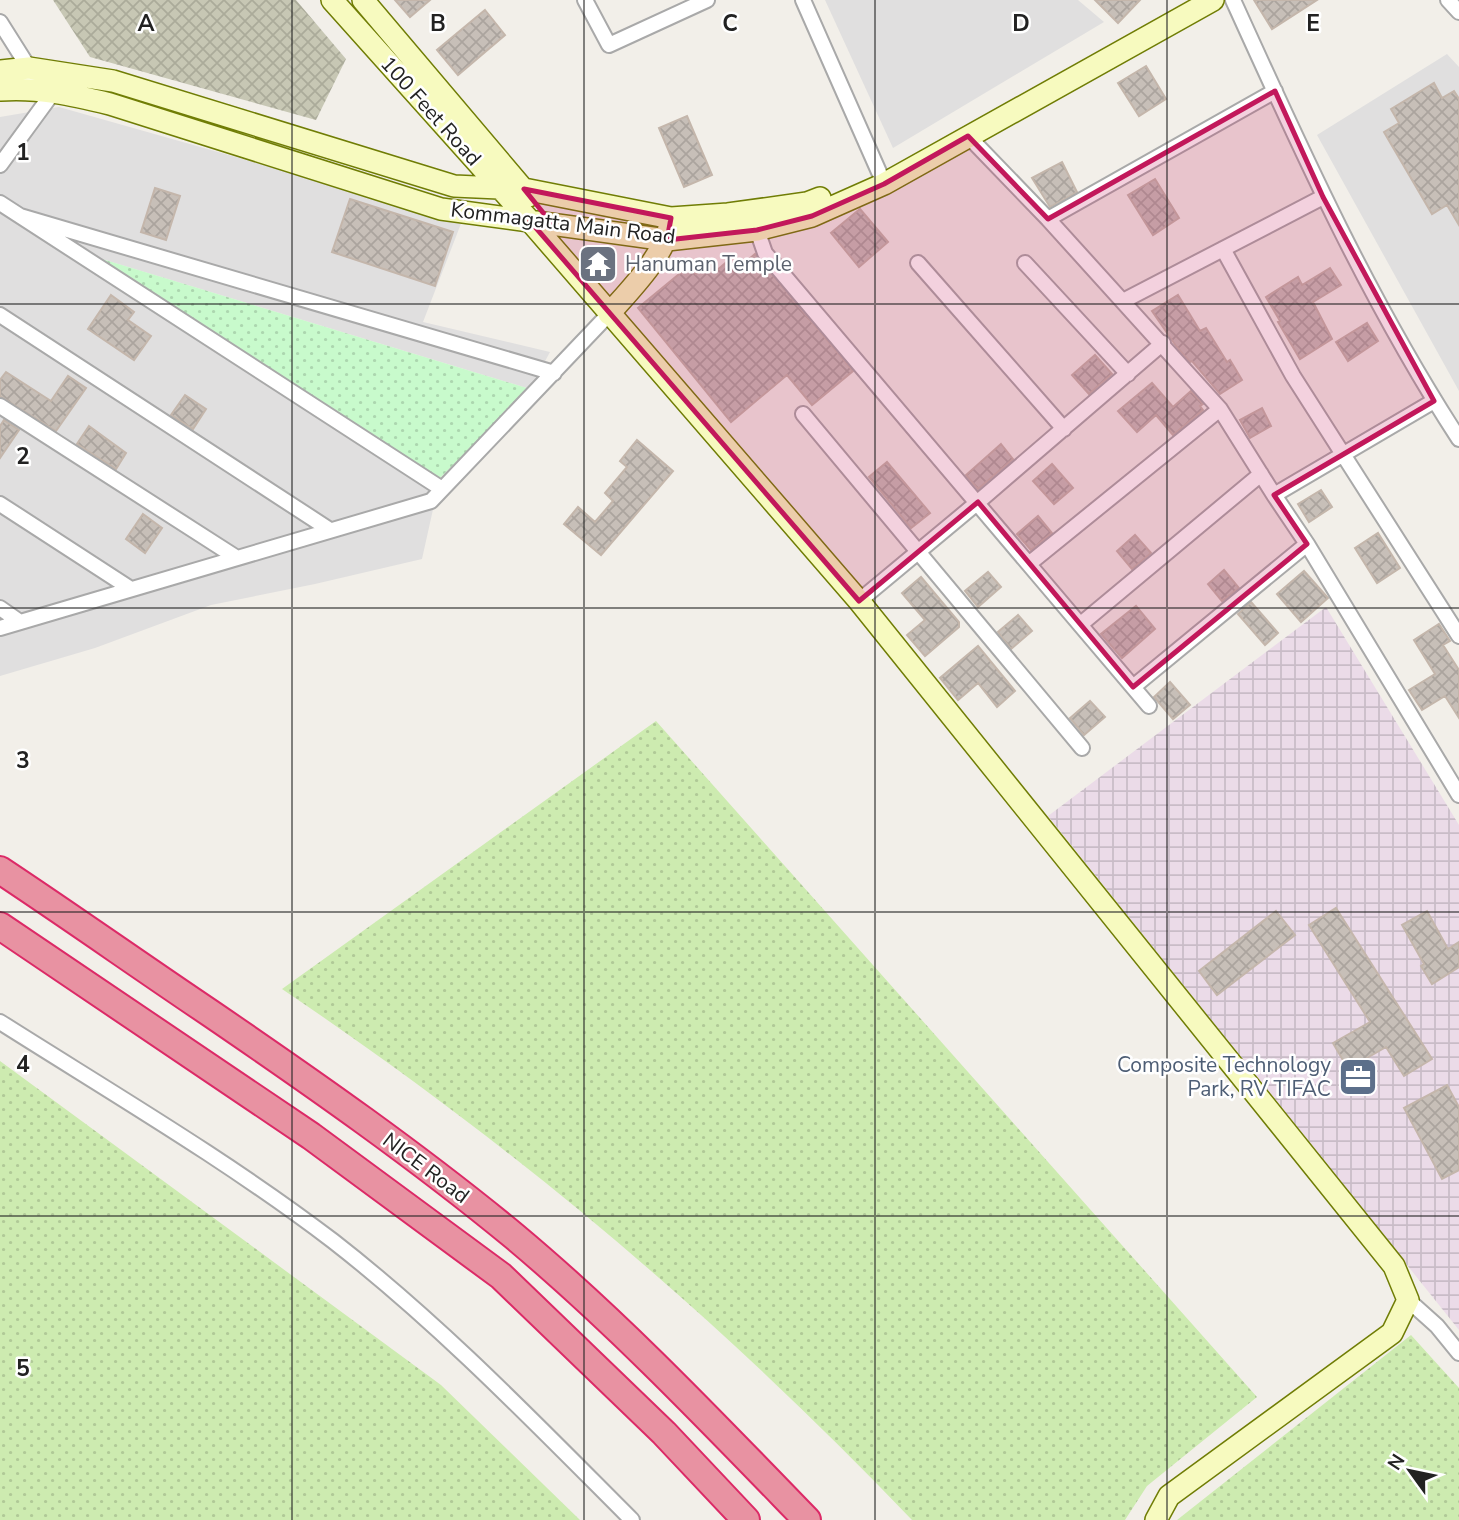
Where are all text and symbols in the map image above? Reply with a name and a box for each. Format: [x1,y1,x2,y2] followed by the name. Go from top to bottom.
[137,8,155,39] text: A
[430,8,446,39] text: B
[722,8,738,39] text: C
[1012,8,1030,39] text: D
[1306,8,1320,39] text: E
[374,50,488,172] street label: 100 Feet Road
[16,137,30,168] text: 1
[449,195,677,251] street label: Kommagatta Main Road
[577,243,619,285] temple icon: Hanuman Temple
[625,250,792,278] place label: Hanuman Temple
[16,441,30,472] text: 2
[16,745,30,776] text: 3
[16,1049,30,1080] text: 4
[1117,1051,1331,1103] place label: Composite Technology Park, RV TIFAC
[1337,1056,1379,1098] office icon: Composite Technology Park, RV TIFAC
[377,1126,475,1210] street label: NICE Road
[16,1353,30,1384] text: 5
[1375,1436,1445,1506] north arrow
[1382,1449,1411,1475] text: N

